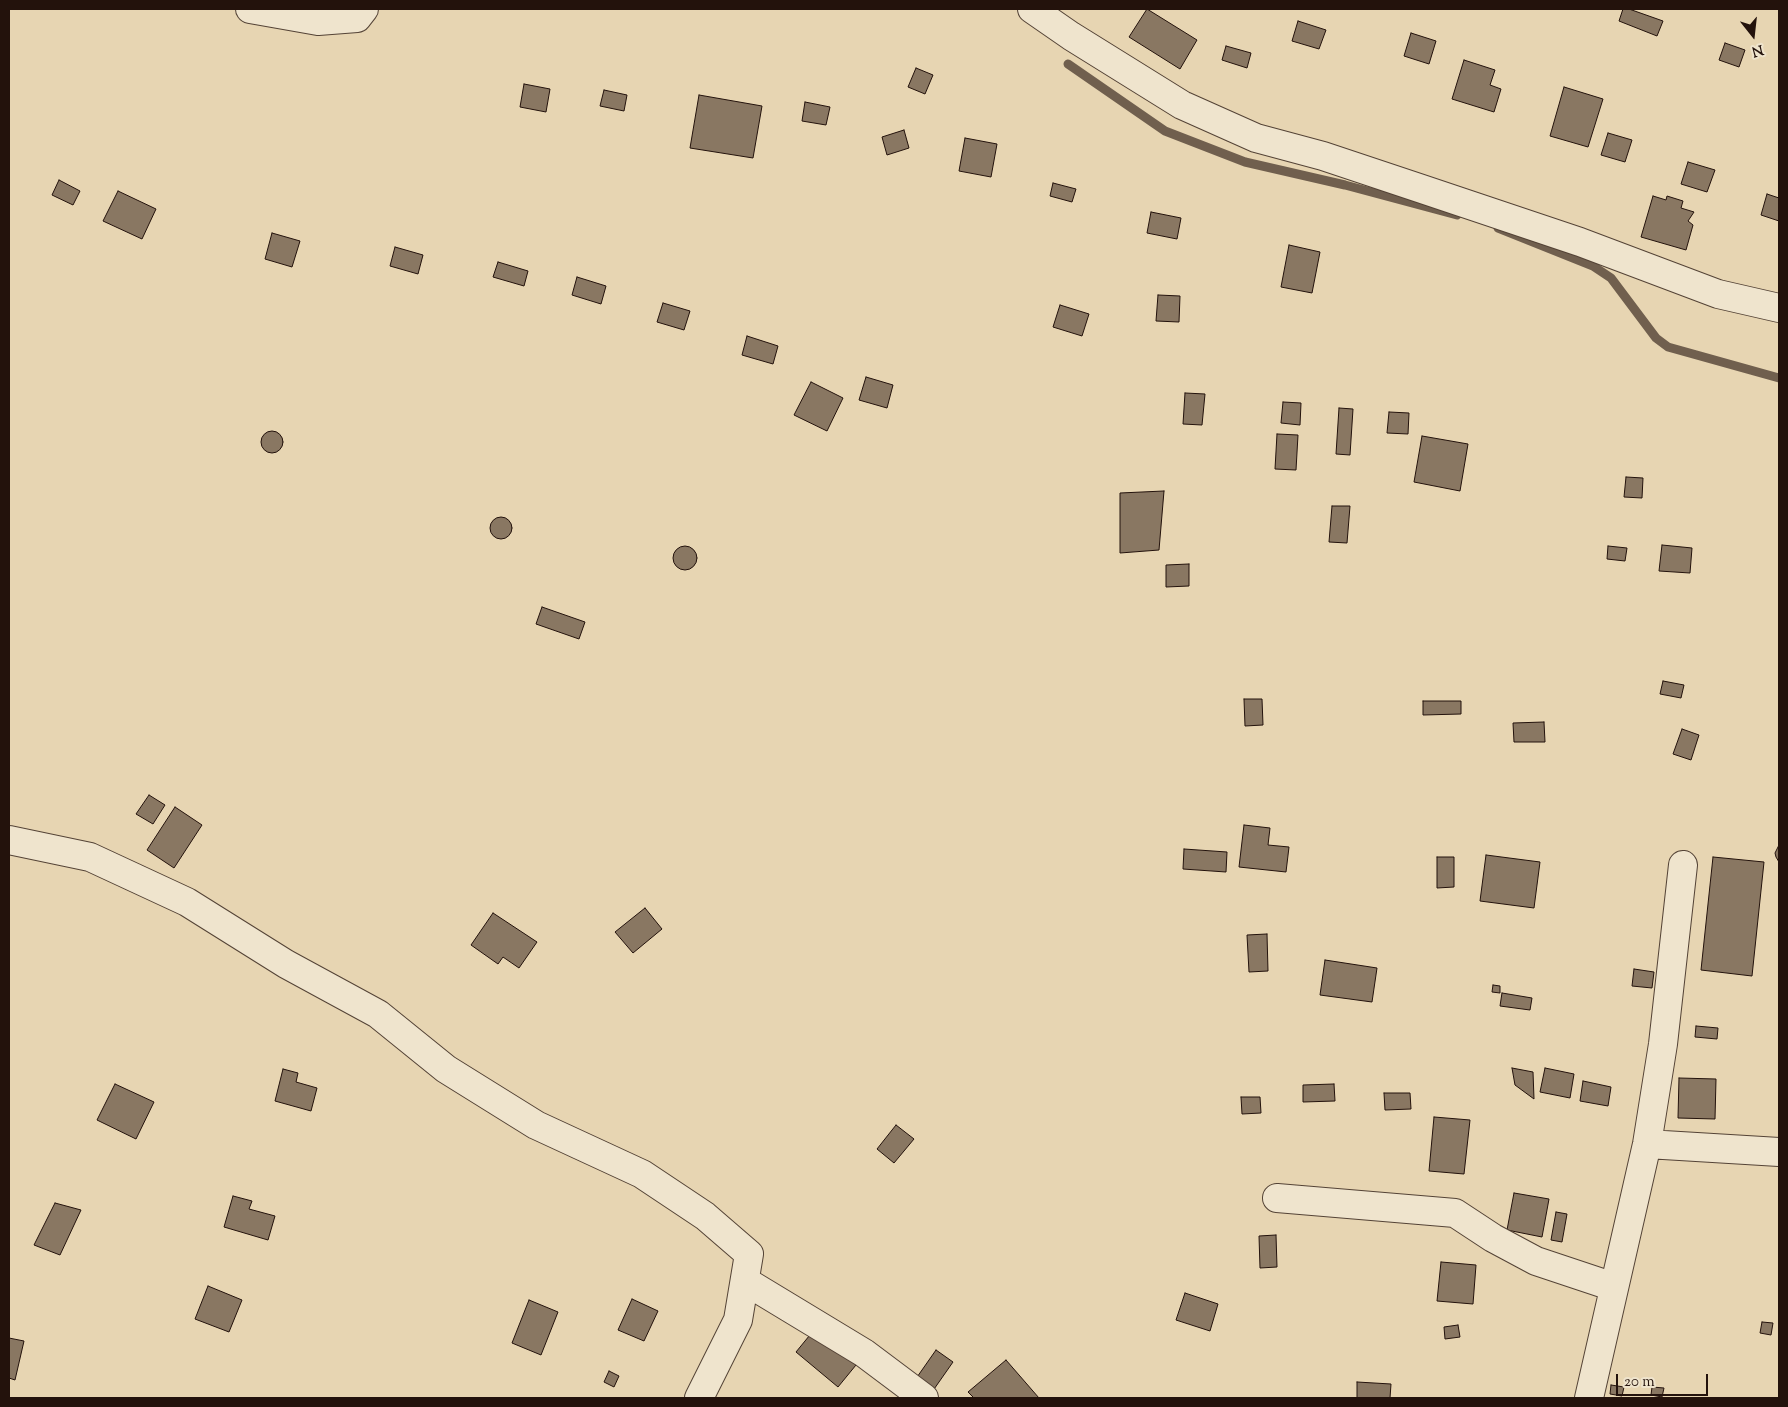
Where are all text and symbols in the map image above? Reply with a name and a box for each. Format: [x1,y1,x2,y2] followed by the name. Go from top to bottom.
[1728,10,1778,60] north arrow
[1749,38,1765,61] text: N
[1618,1364,1710,1396] scale bar
[1624,1372,1655,1393] text: 20 m

